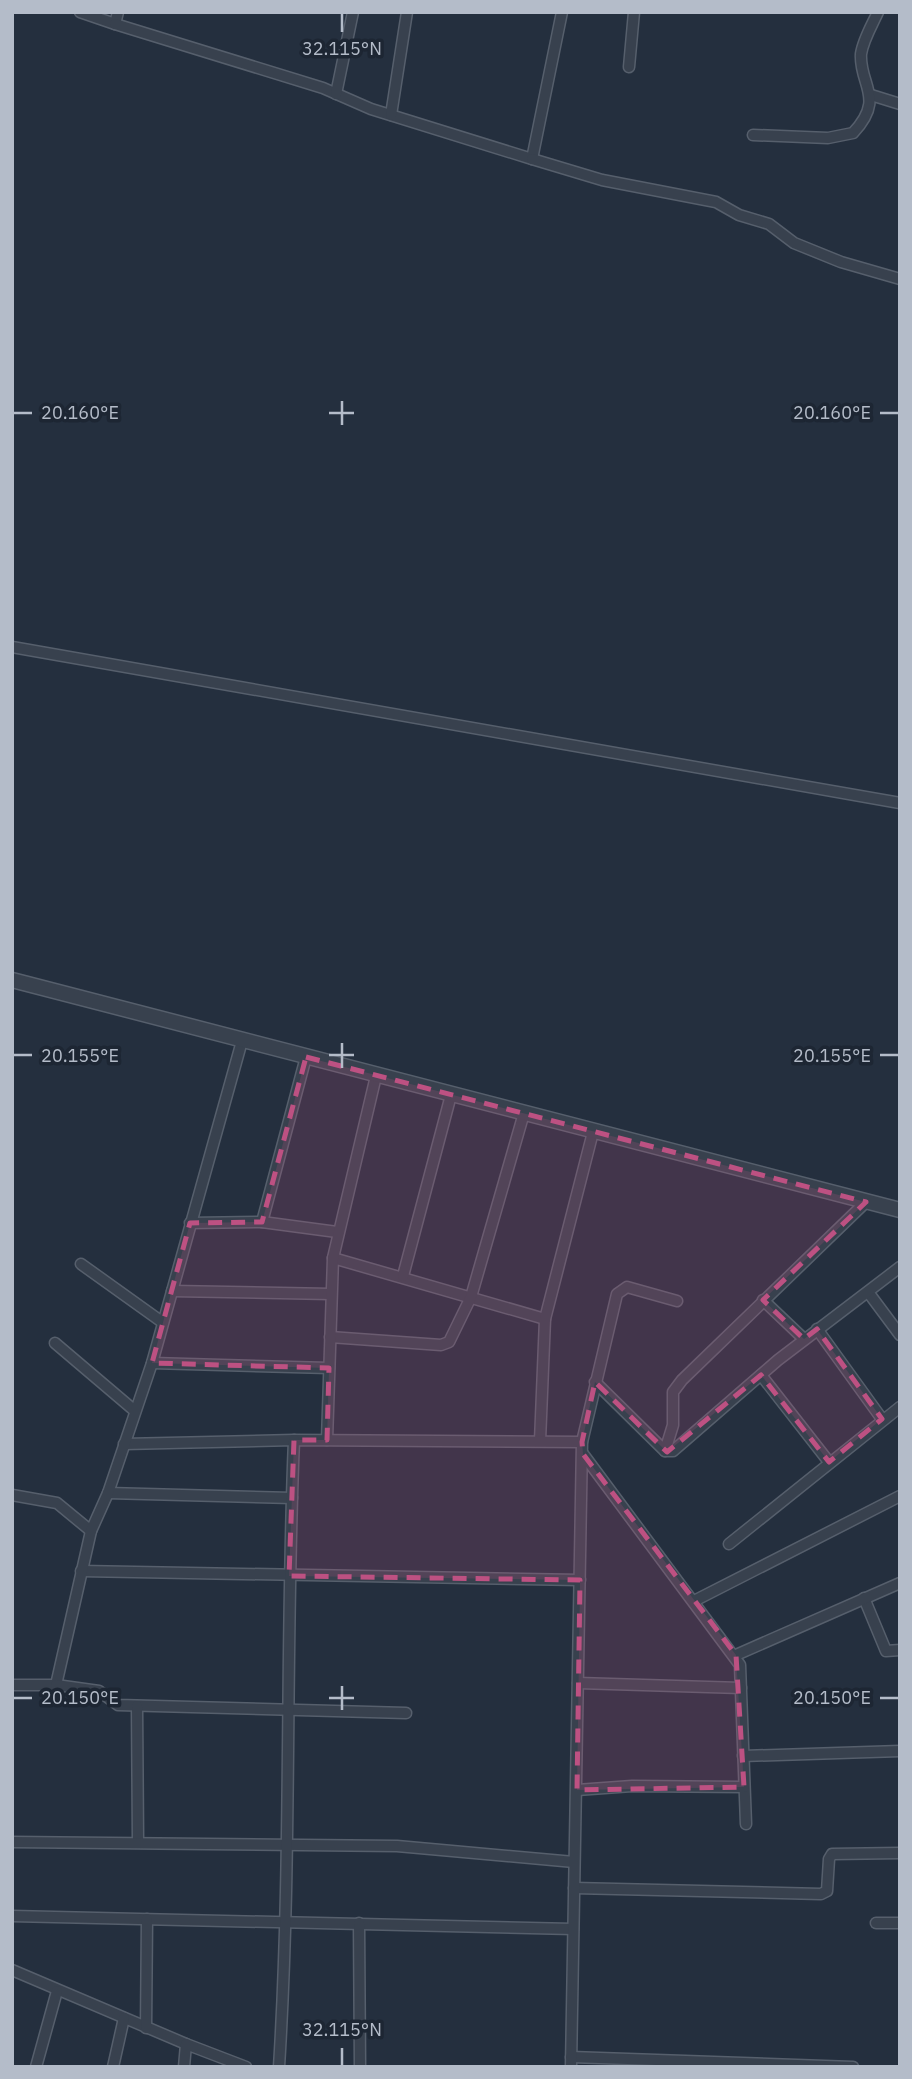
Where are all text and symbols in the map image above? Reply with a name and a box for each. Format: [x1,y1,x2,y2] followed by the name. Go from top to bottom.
[302,37,382,60] text: 32.115°N
[41,401,119,424] text: 20.160°E
[793,401,871,424] text: 20.160°E
[41,1044,119,1067] text: 20.155°E
[793,1044,871,1067] text: 20.155°E
[41,1686,119,1709] text: 20.150°E
[793,1686,871,1709] text: 20.150°E
[302,2018,382,2041] text: 32.115°N

